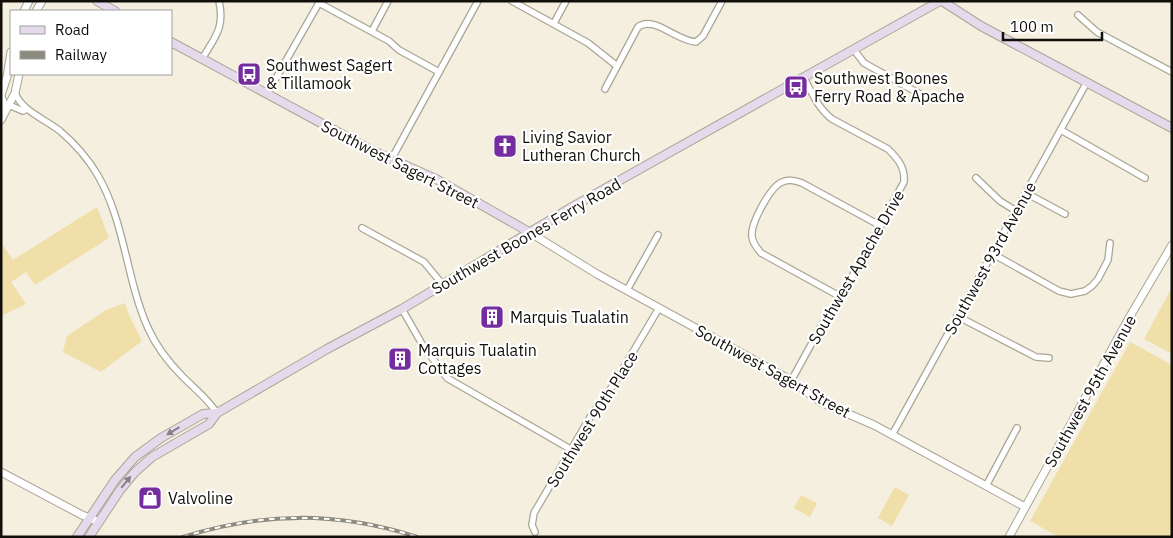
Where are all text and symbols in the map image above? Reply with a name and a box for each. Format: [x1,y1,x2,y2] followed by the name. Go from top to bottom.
[10,10,172,75] legend
[1003,10,1102,42] scale bar
[1010,17,1054,36] text: 100 m
[55,20,90,39] text: Road
[55,45,108,64] text: Railway
[266,55,393,93] place label: Southwest Sagert & Tillamook
[236,61,262,87] bus stop icon: Southwest Sagert & Tillamook
[814,68,965,106] place label: Southwest Boones Ferry Road & Apache
[783,74,809,100] bus stop icon: Southwest Boones Ferry Road & Apache
[318,116,482,212] street label: Southwest Sagert Street
[522,127,641,165] place label: Living Savior Lutheran Church
[492,133,518,159] church icon: Living Savior Lutheran Church
[428,173,624,299] street label: Southwest Boones Ferry Road
[940,178,1040,338] street label: Southwest 93rd Avenue
[804,186,909,348] street label: Southwest Apache Drive
[479,304,505,330] building icon: Marquis Tualatin
[510,307,629,327] place label: Marquis Tualatin
[1040,311,1140,471] street label: Southwest 95th Avenue
[692,320,854,422] street label: Southwest Sagert Street
[418,340,537,378] place label: Marquis Tualatin Cottages
[387,346,413,372] building icon: Marquis Tualatin Cottages
[542,347,642,491] street label: Southwest 90th Place
[166,427,179,436] one-way arrow
[120,476,131,489] one-way arrow
[137,485,163,511] shop icon: Valvoline
[168,488,233,508] place label: Valvoline

